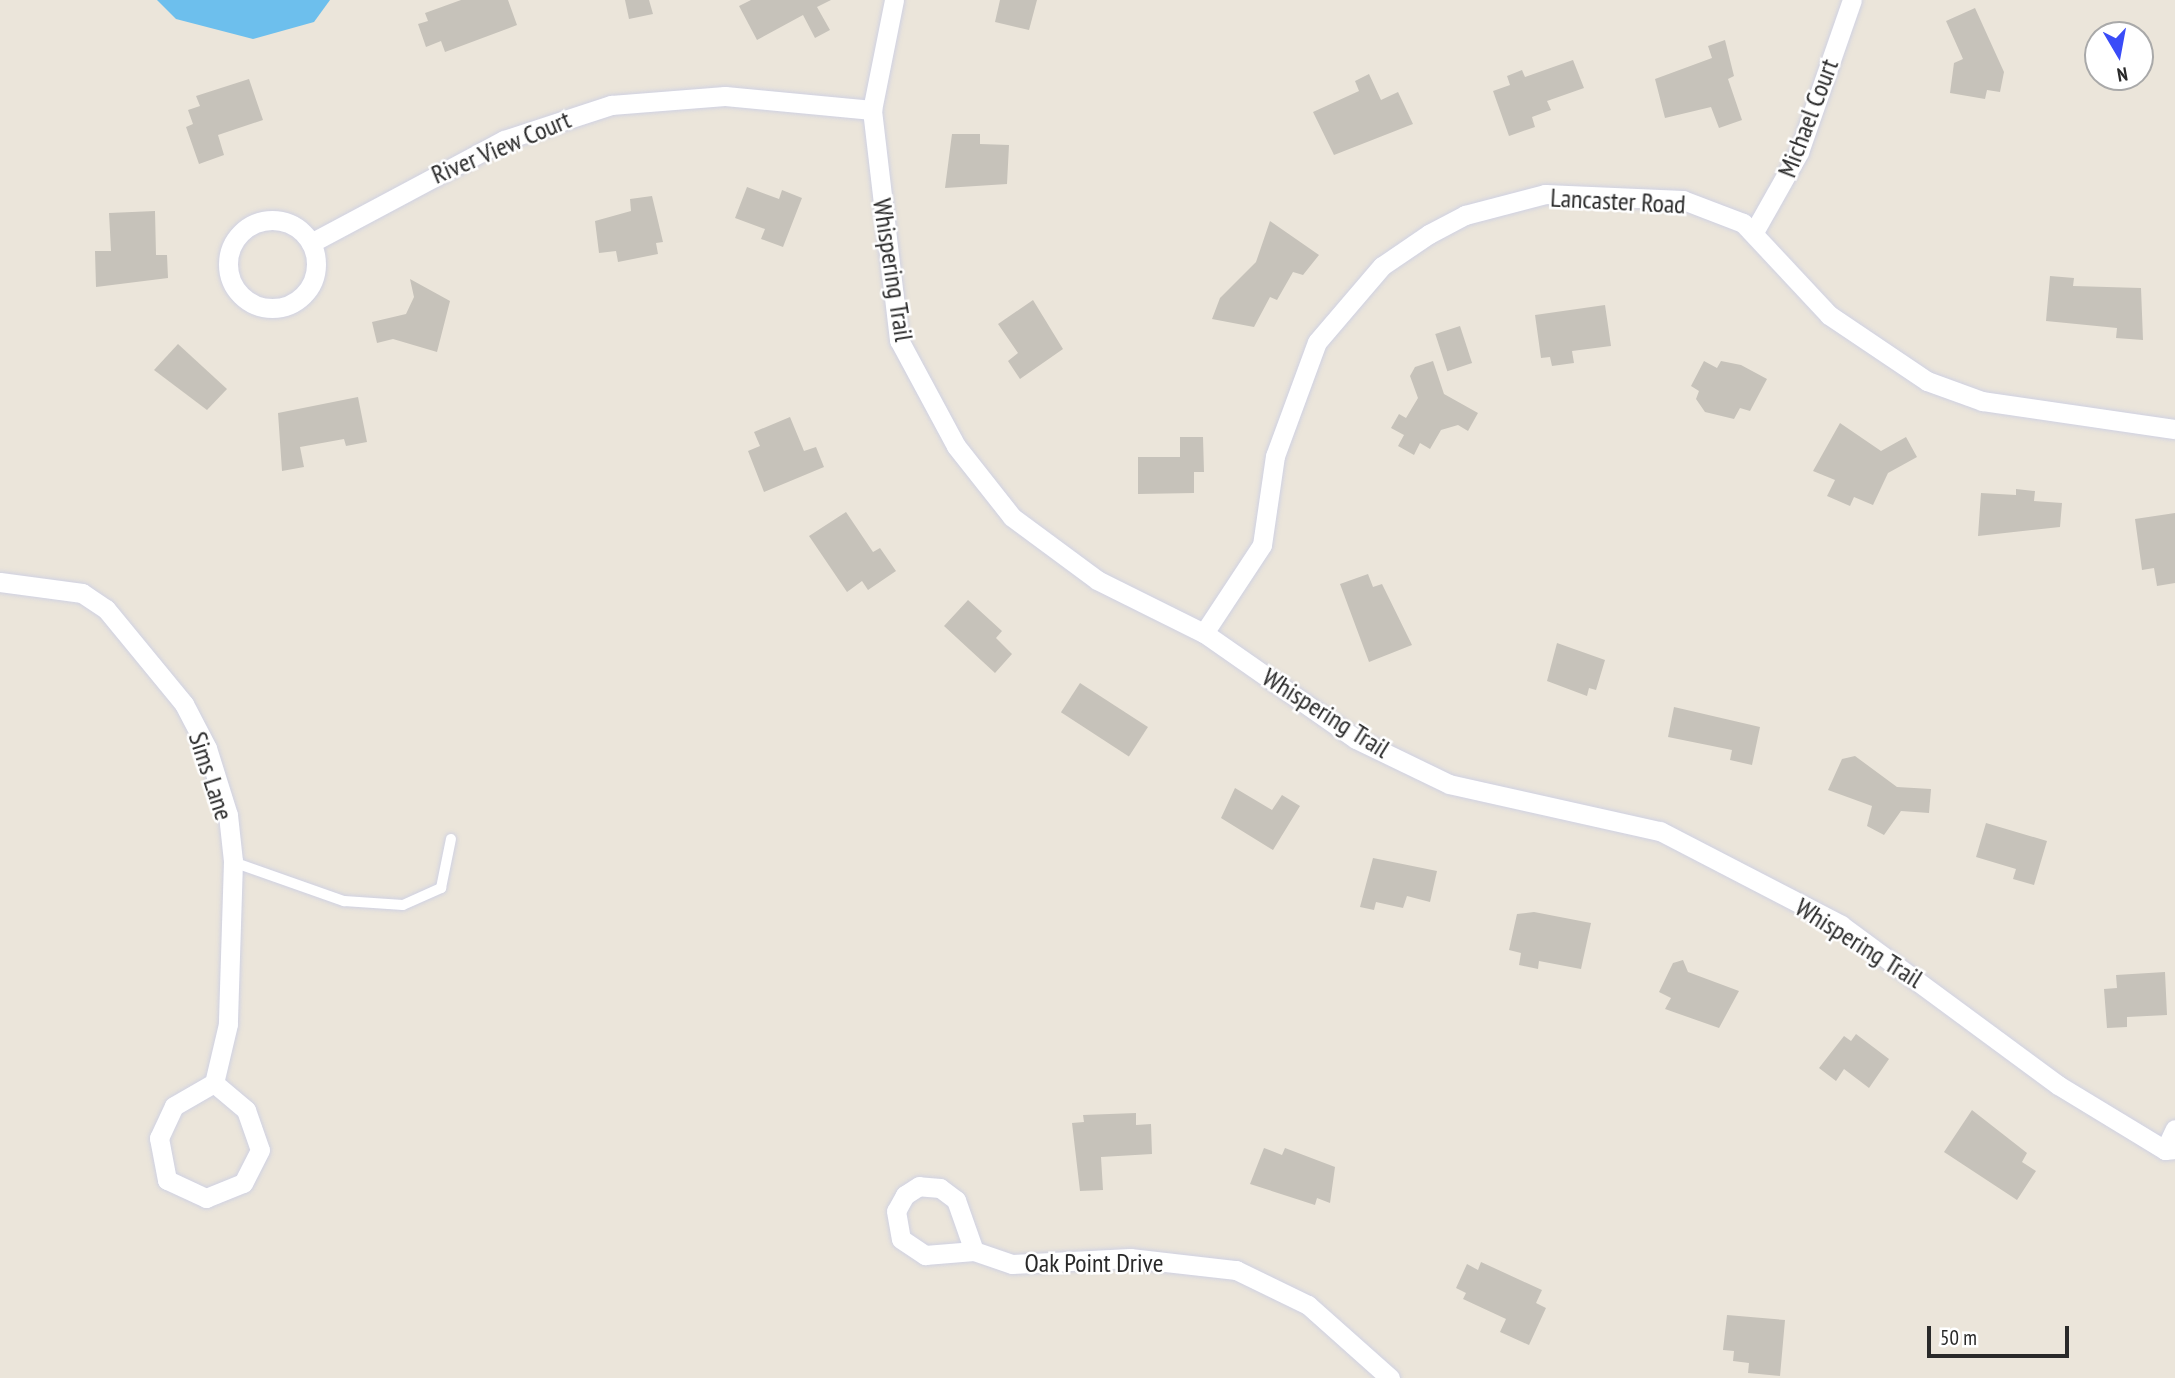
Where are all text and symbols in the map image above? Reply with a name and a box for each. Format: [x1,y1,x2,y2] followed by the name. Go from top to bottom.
[2084,21,2154,91] north arrow
[1771,54,1845,182] street label: Michael Court
[2115,62,2129,87] text: N
[426,103,576,191] street label: River View Court
[1550,182,1686,220] street label: Lancaster Road
[866,196,920,344] street label: Whispering Trail
[1256,661,1396,765] street label: Whispering Trail
[182,728,240,824] street label: Sims Lane
[1789,891,1929,995] street label: Whispering Trail
[1024,1247,1164,1279] street label: Oak Point Drive
[1930,1312,2072,1356] scale bar
[1940,1324,1977,1351] text: 50 m

